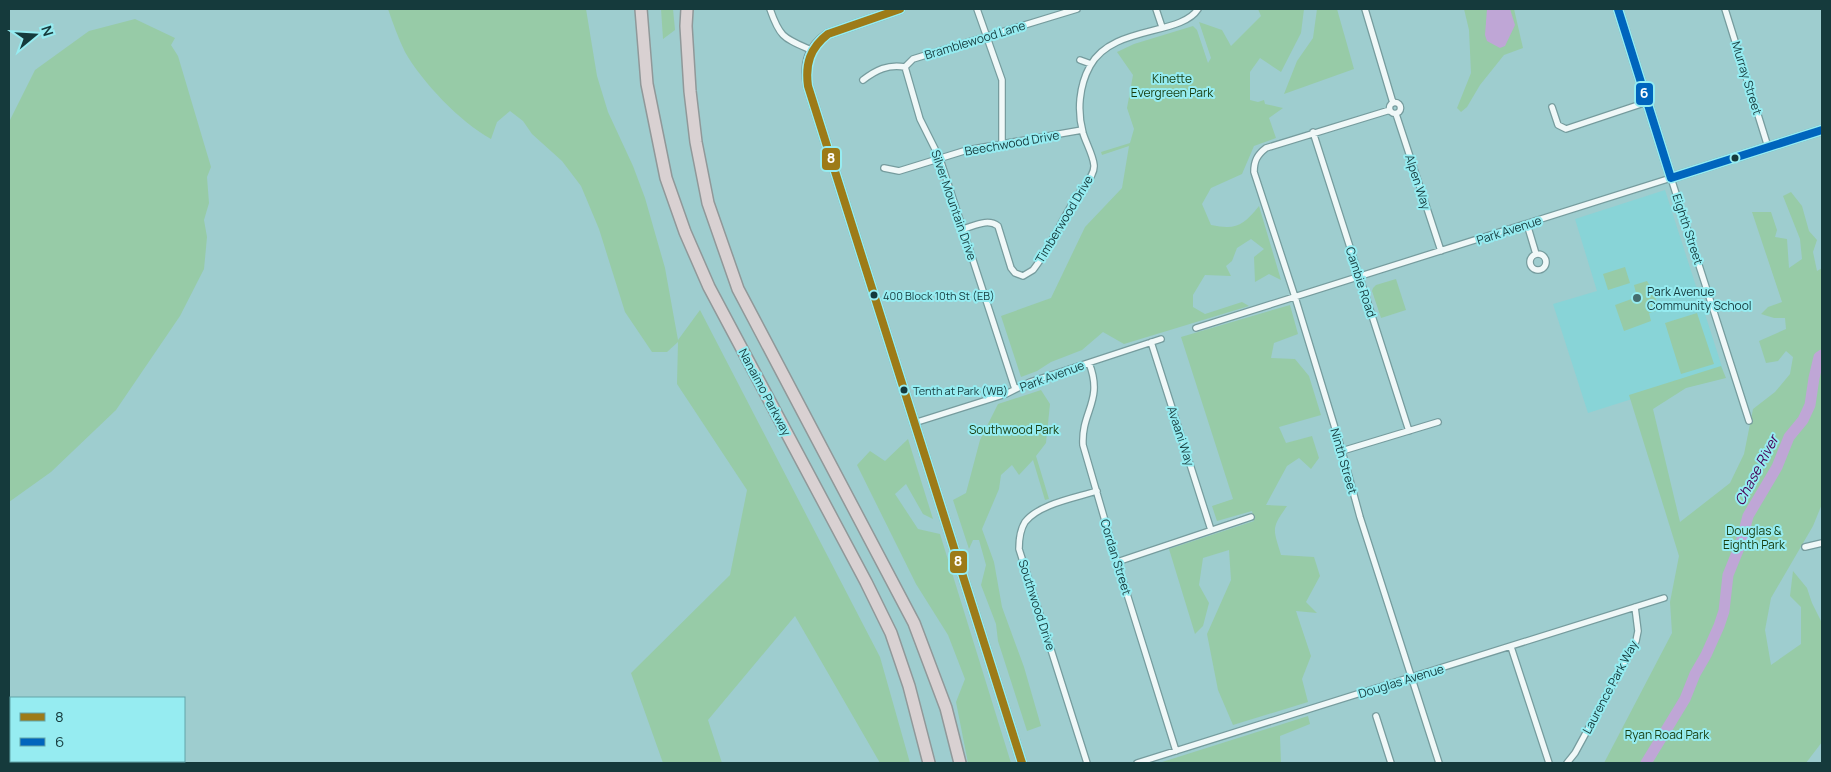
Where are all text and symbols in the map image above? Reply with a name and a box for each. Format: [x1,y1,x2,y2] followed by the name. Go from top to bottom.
[10,10,60,60] north arrow
[923,17,1027,63] street label: Bramblewood Lane
[37,23,58,39] text: N
[1728,39,1766,117] street label: Murray Street
[1131,70,1214,101] park label: Kinette Evergreen Park
[1635,82,1654,106] line badge: 6
[1640,83,1648,102] text: 6
[963,126,1061,160] street label: Beechwood Drive
[821,147,841,171] line badge: 8
[927,147,981,263] street label: Silver Mountain Drive
[827,148,835,167] text: 8
[1401,152,1435,212] street label: Alpen Way
[1730,153,1740,163] unlabelled marker
[1031,172,1097,266] street label: Timberwood Drive
[1669,191,1707,267] street label: Eighth Street
[1474,212,1544,248] street label: Park Avenue
[1342,245,1380,319] street label: Cambie Road
[1647,283,1752,314] place label: Park Avenue Community School
[883,288,995,303] place label: 400 Block 10th St (EB)
[869,290,879,300] marker: 400 Block 10th St (EB)
[1631,292,1643,304] marker: Park Avenue Community School
[735,345,795,439] street label: Nanaimo Parkway
[1017,356,1087,396] street label: Park Avenue
[913,383,1008,398] place label: Tenth at Park (WB)
[899,385,909,395] marker: Tenth at Park (WB)
[1163,404,1199,469] street label: Avaani Way
[969,421,1060,438] park label: Southwood Park
[1326,426,1362,496] street label: Ninth Street
[1730,430,1783,508] water label: Chase River
[1096,517,1136,597] street label: Cordan Street
[1723,522,1786,553] park label: Douglas & Eighth Park
[949,550,968,574] line badge: 8
[954,551,962,570] text: 8
[1014,558,1060,652] street label: Southwood Drive
[1578,637,1642,737] street label: Laurence Park Way
[1356,660,1446,702] street label: Douglas Avenue
[10,697,185,762] legend
[55,706,64,727] text: 8
[1625,726,1710,743] park label: Ryan Road Park
[55,731,64,752] text: 6

